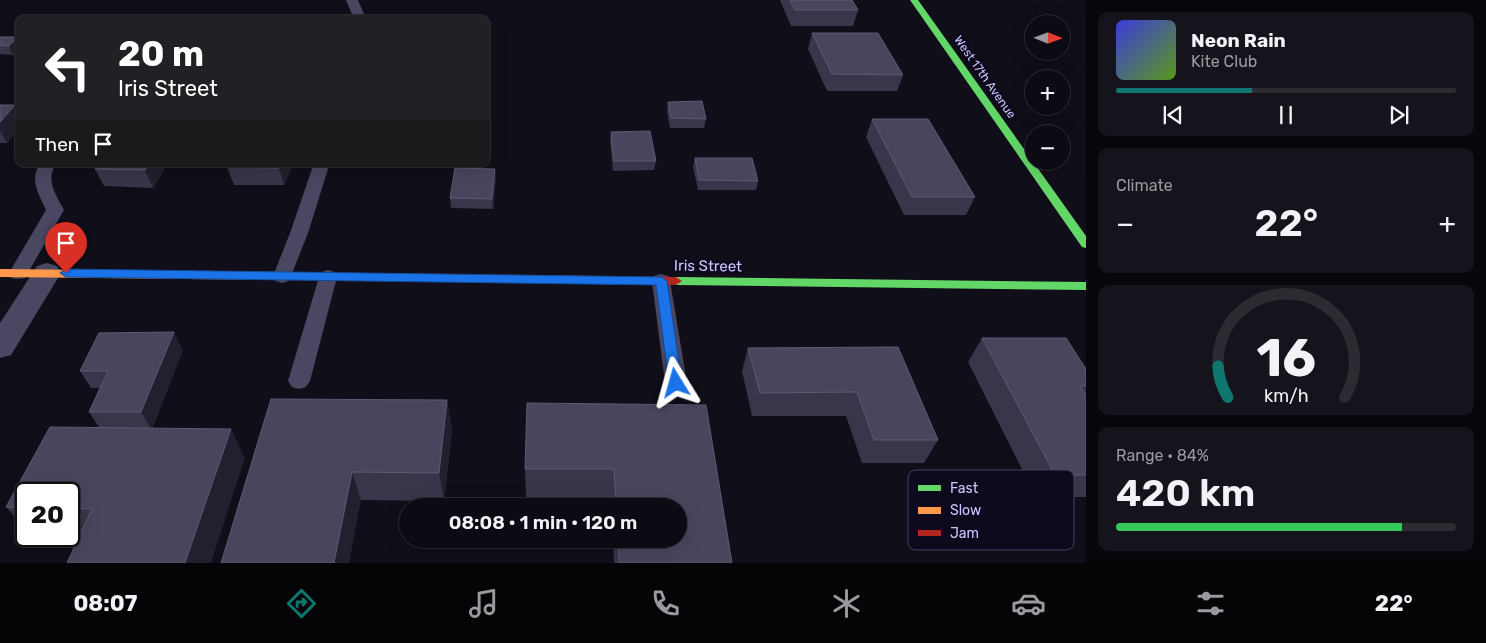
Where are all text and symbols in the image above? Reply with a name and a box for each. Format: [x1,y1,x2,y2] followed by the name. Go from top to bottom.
[1025,15,1070,60] north arrow
[1025,15,1070,170] map controls
[1191,29,1286,52] text: Neon Rain
[118,33,204,75] text: 20 m
[951,33,1019,121] street label: West 17th Avenue
[35,35,100,100] icon: left
[1191,52,1257,71] text: Kite Club
[1025,70,1070,115] button: +
[118,75,218,102] text: Iris Street
[1159,101,1187,129] icon: previous
[1272,101,1300,129] icon: pause
[1385,101,1413,129] icon: next
[1025,125,1070,170] button: −
[89,130,117,158] icon: arrive
[35,133,79,156] text: Then
[1116,176,1173,195] text: Climate
[1255,200,1318,246] text: 22°
[1116,207,1134,240] text: −
[1439,207,1456,240] text: +
[45,222,87,273] pin
[52,229,80,257] icon: arrive
[674,256,742,276] street label: Iris Street
[1256,327,1316,389] text: 16
[649,356,701,408] position arrow
[1264,385,1308,406] text: km/h
[1116,446,1209,465] text: Range · 84%
[908,470,1074,550] legend
[1116,470,1255,516] text: 420 km
[950,480,979,497] text: Fast
[15,482,80,547] speed limit sign: 20
[950,502,981,519] text: Slow
[449,511,637,534] text: 08:08 · 1 min · 120 m
[950,525,979,542] text: Jam
[284,586,319,621] icon: directions
[466,586,501,621] icon: music
[648,586,683,621] icon: phone
[829,586,864,621] icon: climate
[1011,586,1046,621] icon: car
[1193,586,1228,621] icon: filters
[73,590,137,617] text: 08:07
[1375,590,1412,617] text: 22°

